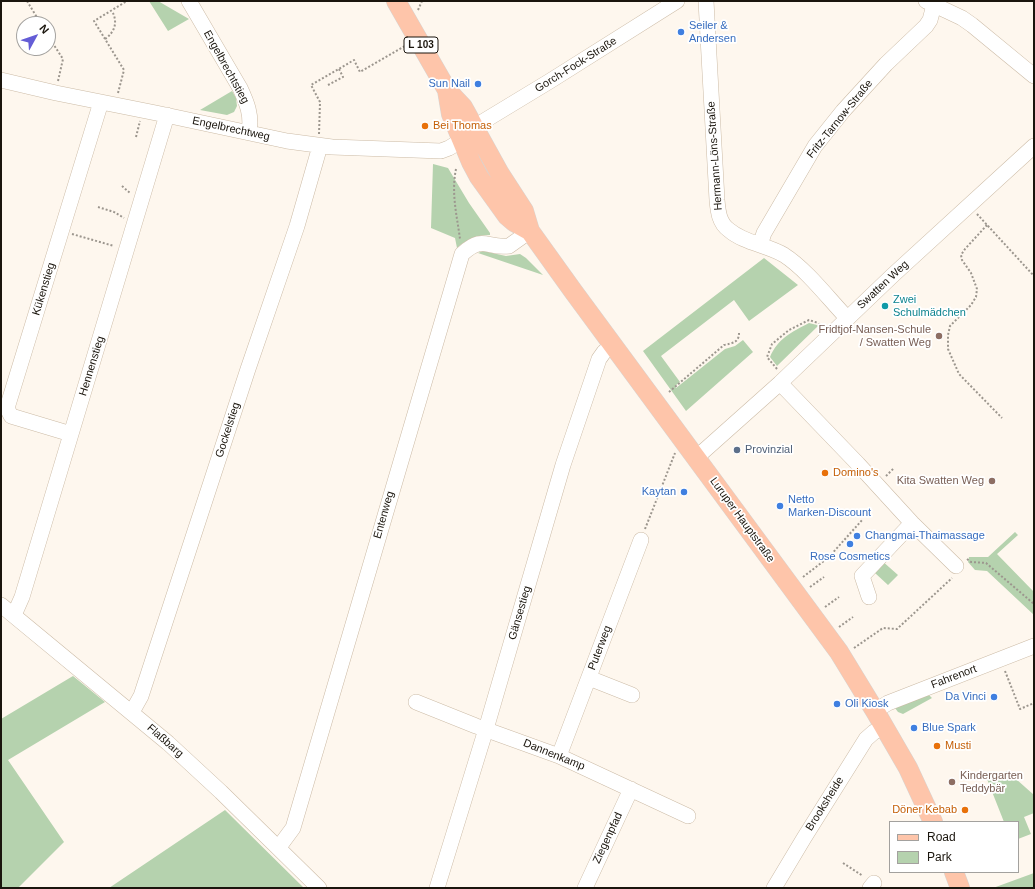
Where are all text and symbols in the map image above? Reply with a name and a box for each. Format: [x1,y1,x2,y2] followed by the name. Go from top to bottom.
[16,16,56,56] north arrow
[689,19,736,45] place label: Seiler & Andersen
[37,22,52,36] text: N
[676,27,686,37] marker: Seiler & Andersen
[200,28,252,106] street label: Engelbrechtstieg
[533,34,619,96] street label: Gorch-Fock-Straße
[404,37,438,53] road number: L 103
[428,77,470,91] place label: Sun Nail
[804,77,876,161] street label: Fritz-Tarnow-Straße
[473,79,483,89] marker: Sun Nail
[705,101,725,211] street label: Hermann-Löns-Straße
[191,114,271,144] street label: Engelbrechtweg
[433,119,492,133] place label: Bei Thomas
[420,121,430,131] marker: Bei Thomas
[855,258,911,312] street label: Swatten Weg
[30,261,58,317] street label: Kükenstieg
[893,293,966,319] place label: Zwei Schulmädchen
[880,301,890,311] marker: Zwei Schulmädchen
[819,323,931,349] place label: Fridtjof-Nansen-Schule / Swatten Weg
[934,331,944,341] marker: Fridtjof-Nansen-Schule / Swatten Weg
[77,335,107,397] street label: Hennenstieg
[213,401,243,459] street label: Gockelstieg
[745,443,793,457] place label: Provinzial
[732,445,742,455] marker: Provinzial
[833,466,879,480] place label: Domino's
[820,468,830,478] marker: Domino's
[897,474,984,488] place label: Kita Swatten Weg
[707,475,777,565] street label: Luruper Hauptstraße
[987,476,997,486] marker: Kita Swatten Weg
[642,485,676,499] place label: Kaytan
[679,487,689,497] marker: Kaytan
[371,490,397,540] street label: Entenweg
[788,493,871,519] place label: Netto Marken-Discount
[775,501,785,511] marker: Netto Marken-Discount
[865,529,985,543] place label: Changmai-Thaimassage
[852,531,862,541] marker: Changmai-Thaimassage
[845,539,855,549] marker: Rose Cosmetics
[810,550,890,564] place label: Rose Cosmetics
[506,584,534,642] street label: Gänsestieg
[586,624,614,672] street label: Puterweg
[929,662,979,692] street label: Fahrenort
[945,690,986,704] place label: Da Vinci
[989,692,999,702] marker: Da Vinci
[845,697,888,711] place label: Oli Kiosk
[832,699,842,709] marker: Oli Kiosk
[922,721,976,735] place label: Blue Spark
[144,722,186,760] street label: Flaßbarg
[909,723,919,733] marker: Blue Spark
[521,737,587,773] street label: Dannenkamp
[945,739,971,753] place label: Musti
[932,741,942,751] marker: Musti
[960,769,1023,795] place label: Kindergarten Teddybär
[803,775,847,833] street label: Brooksheide
[947,777,957,787] marker: Kindergarten Teddybär
[892,803,957,817] place label: Döner Kebab
[960,805,970,815] marker: Döner Kebab
[590,810,626,866] street label: Ziegenpfad
[889,821,1019,873] legend
[927,830,956,844] text: Road
[927,850,952,864] text: Park

